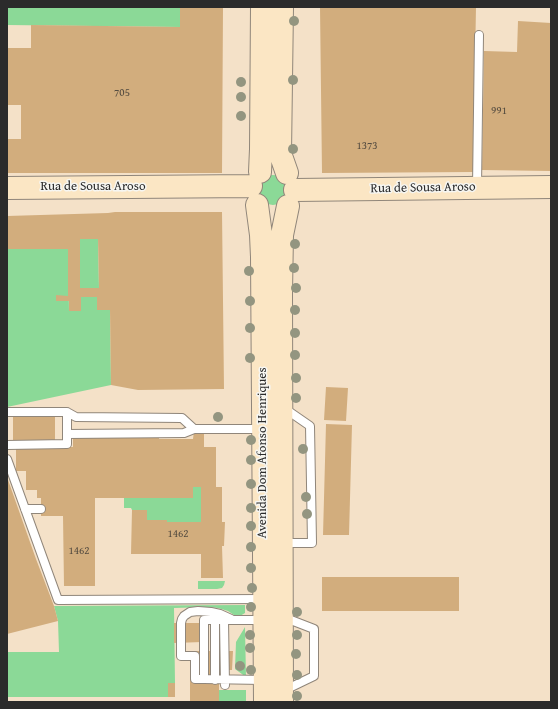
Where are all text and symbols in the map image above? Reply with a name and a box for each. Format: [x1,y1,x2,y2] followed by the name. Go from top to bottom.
[114,86,130,100] house number: 705
[491,104,507,118] house number: 991
[356,139,378,153] house number: 1373
[40,179,146,195] street label: Rua de Sousa Aroso
[370,179,476,197] street label: Rua de Sousa Aroso
[255,367,271,539] street label: Avenida Dom Afonso Henriques
[167,527,189,541] house number: 1462
[68,544,90,558] house number: 1462

